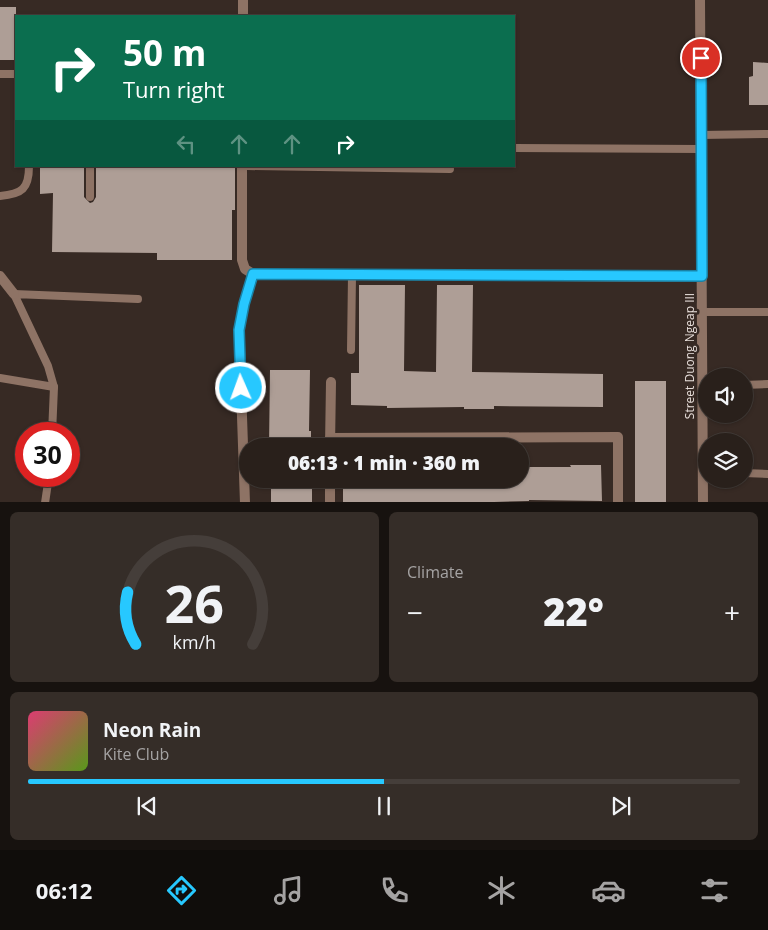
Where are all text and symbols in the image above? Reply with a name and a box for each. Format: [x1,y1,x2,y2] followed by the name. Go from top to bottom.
[123,29,206,76] text: 50 m
[40,35,105,100] icon: right
[680,37,722,79] pin
[687,44,715,72] icon: arrive
[123,74,225,104] text: Turn right
[172,130,200,158] icon: left
[225,130,253,158] icon: ahead
[278,130,306,158] icon: ahead
[331,130,359,158] icon: right
[681,293,698,419] street label: Street Duong Ngeap III
[214,361,266,413] position arrow
[698,368,753,488] map controls
[698,368,753,423] button: sound
[15,422,80,487] speed limit sign: 30
[698,433,753,488] button: layers
[288,450,480,476] text: 06:13 · 1 min · 360 m
[407,561,464,583] text: Climate
[165,567,224,638] text: 26
[543,585,604,637] text: 22°
[407,593,423,631] text: −
[724,593,740,631] text: +
[173,630,216,654] text: km/h
[103,717,201,743] text: Neon Rain
[103,743,169,765] text: Kite Club
[133,792,161,820] icon: previous
[370,792,398,820] icon: pause
[607,792,635,820] icon: next
[164,873,199,908] icon: directions
[271,873,306,908] icon: music
[377,873,412,908] icon: phone
[484,873,519,908] icon: climate
[591,873,626,908] icon: car
[697,873,732,908] icon: filters
[36,875,92,905] text: 06:12

